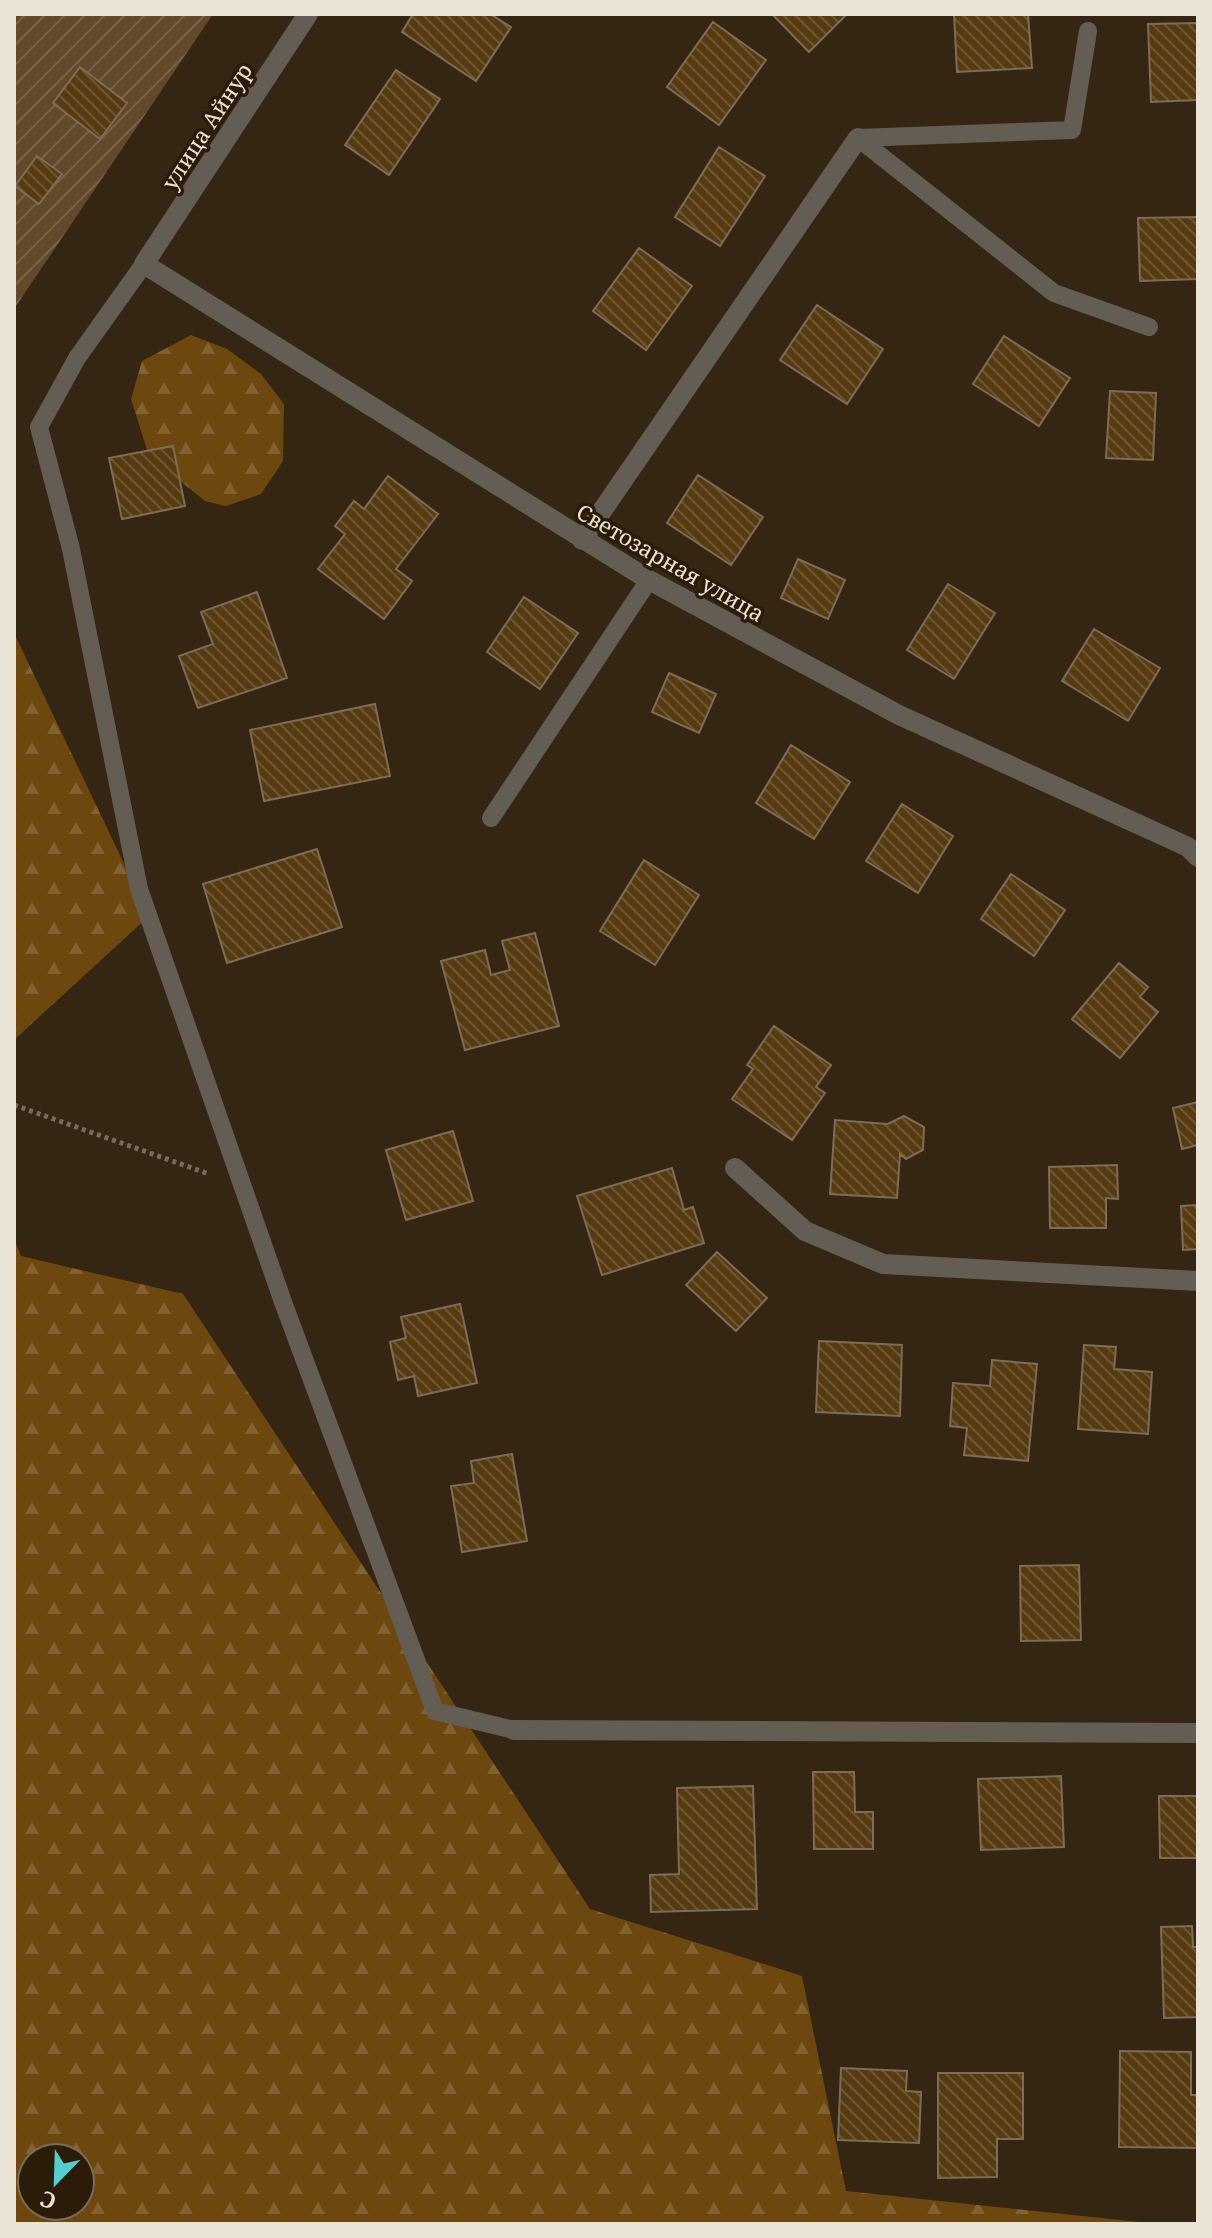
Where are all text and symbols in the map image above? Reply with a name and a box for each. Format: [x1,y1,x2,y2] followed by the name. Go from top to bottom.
[154,57,258,195] street label: улица Айнур
[572,496,770,628] street label: Светозарная улица
[16,2142,96,2222] north arrow
[35,2185,60,2218] text: С

